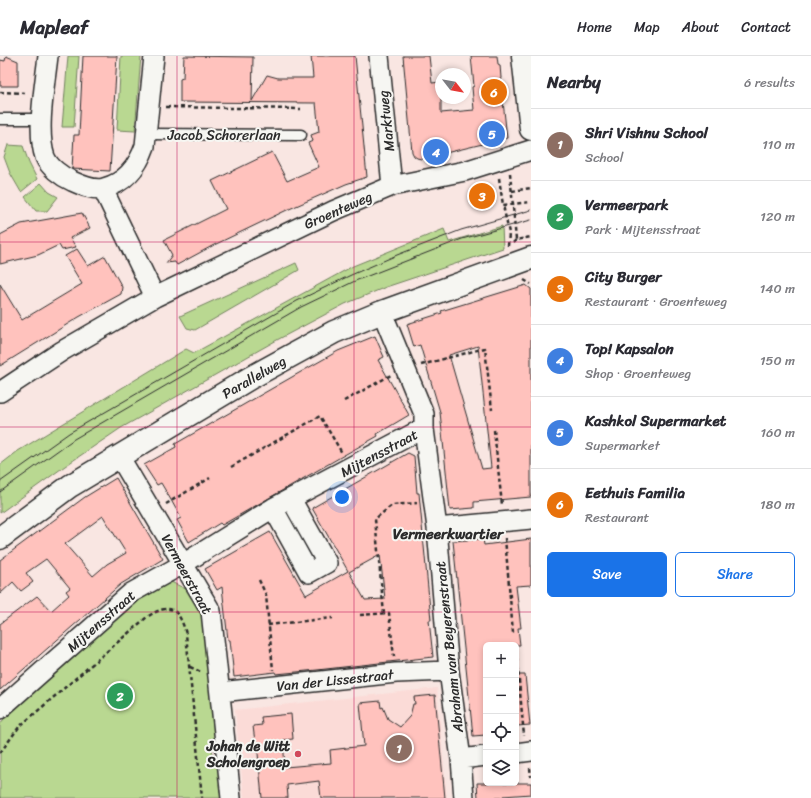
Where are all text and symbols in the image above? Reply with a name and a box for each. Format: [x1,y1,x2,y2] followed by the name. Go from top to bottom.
[20,11,88,44] text: Mapleaf
[577,15,612,40] text: Home
[634,15,660,40] text: Map
[682,15,719,40] text: About
[741,15,791,40] text: Contact
[547,67,601,97] text: Nearby
[435,68,471,104] north arrow
[744,71,795,94] text: 6 results
[481,77,507,107] pin: 6
[371,89,402,153] street label: Marktweg
[479,119,505,149] pin: 5
[585,120,708,146] text: Shri Vishnu School
[166,123,281,148] street label: Jacob Schorerlaan
[557,133,563,156] text: 1
[762,133,795,156] text: 110 m
[423,137,449,167] pin: 4
[585,146,623,169] text: School
[469,181,495,211] pin: 3
[300,184,376,237] street label: Groenteweg
[585,192,669,218] text: Vermeerpark
[556,205,564,228] text: 2
[760,205,795,228] text: 120 m
[585,218,701,241] text: Park · Mijtensstraat
[585,264,662,290] text: City Burger
[556,277,564,300] text: 3
[760,277,795,300] text: 140 m
[585,290,727,313] text: Restaurant · Groenteweg
[585,336,674,362] text: Top! Kapsalon
[217,349,291,406] street label: Parallelweg
[556,349,564,372] text: 4
[760,349,795,372] text: 150 m
[585,362,691,385] text: Shop · Groenteweg
[585,408,726,434] text: Kashkol Supermarket
[556,421,564,444] text: 5
[760,421,795,444] text: 160 m
[336,422,423,484] street label: Mijtensstraat
[585,434,660,457] text: Supermarket
[585,480,685,506] text: Eethuis Familia
[332,487,352,507] your location
[556,493,564,516] text: 6
[760,493,795,516] text: 180 m
[585,506,649,529] text: Restaurant
[393,521,505,547] district label: Vermeerkwartier
[154,529,219,619] street label: Vermeerstraat
[547,552,667,597] button: Save
[675,552,795,597] button: Share
[428,560,471,735] street label: Abraham van Beyerenstraat
[61,584,142,659] street label: Mijtensstraat
[483,642,519,786] map controls
[483,642,519,678] button: +
[275,662,396,699] street label: Van der Lissestraat
[483,678,519,714] button: −
[107,681,133,711] pin: 2
[483,714,519,750] button: locate
[386,733,412,763] pin: 1
[206,734,291,775] place label: Johan de Witt Scholengroep
[293,749,303,759] marker: Johan de Witt Scholengroep
[483,750,519,786] button: layers

